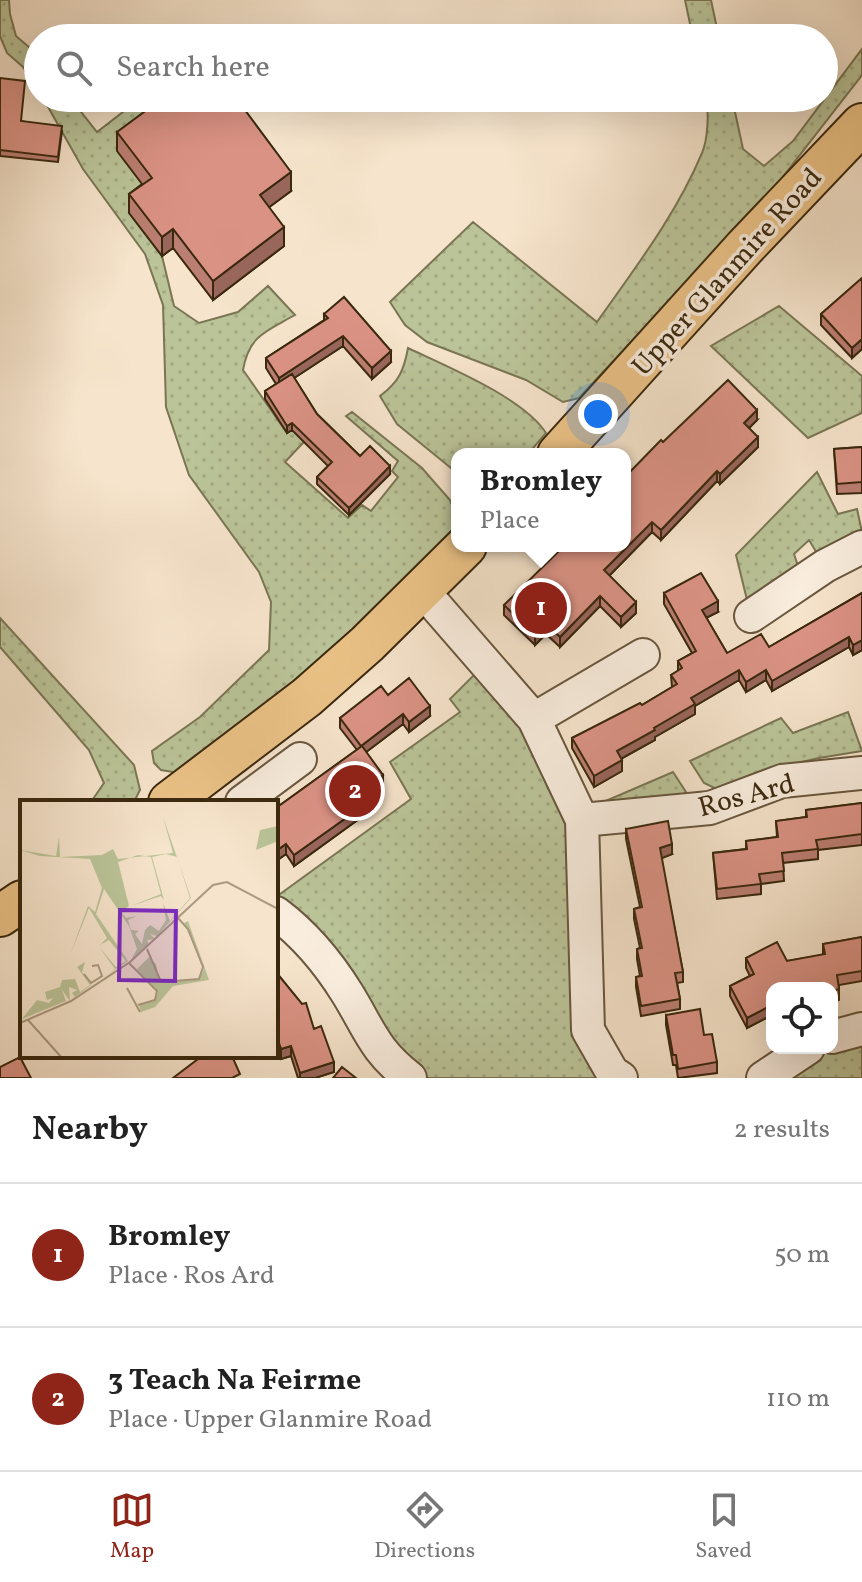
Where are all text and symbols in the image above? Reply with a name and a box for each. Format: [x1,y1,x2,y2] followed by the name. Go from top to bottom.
[24,24,838,112] search box
[52,46,96,90] icon: search
[116,47,270,89] text: Search here
[624,160,832,385] street label: Upper Glanmire Road
[578,394,618,434] your location
[451,448,631,552] popup
[480,461,602,503] text: Bromley
[480,503,540,539] text: Place
[515,578,567,638] pin: 1
[329,761,381,821] pin: 2
[694,765,799,828] street label: Ros Ard
[20,800,278,1058] inset map
[766,982,838,1054] map controls
[766,982,838,1054] button: locate
[32,1107,148,1154] text: Nearby
[734,1112,830,1148] text: 2 results
[108,1216,230,1258] text: Bromley
[53,1237,63,1273] text: 1
[774,1237,830,1273] text: 50 m
[108,1258,275,1294] text: Place · Ros Ard
[108,1360,361,1402] text: 3 Teach Na Feirme
[51,1381,65,1417] text: 2
[766,1381,830,1417] text: 110 m
[108,1402,432,1438] text: Place · Upper Glanmire Road
[110,1488,154,1567] tab: Map
[374,1488,475,1567] tab: Directions
[695,1488,752,1567] tab: Saved

